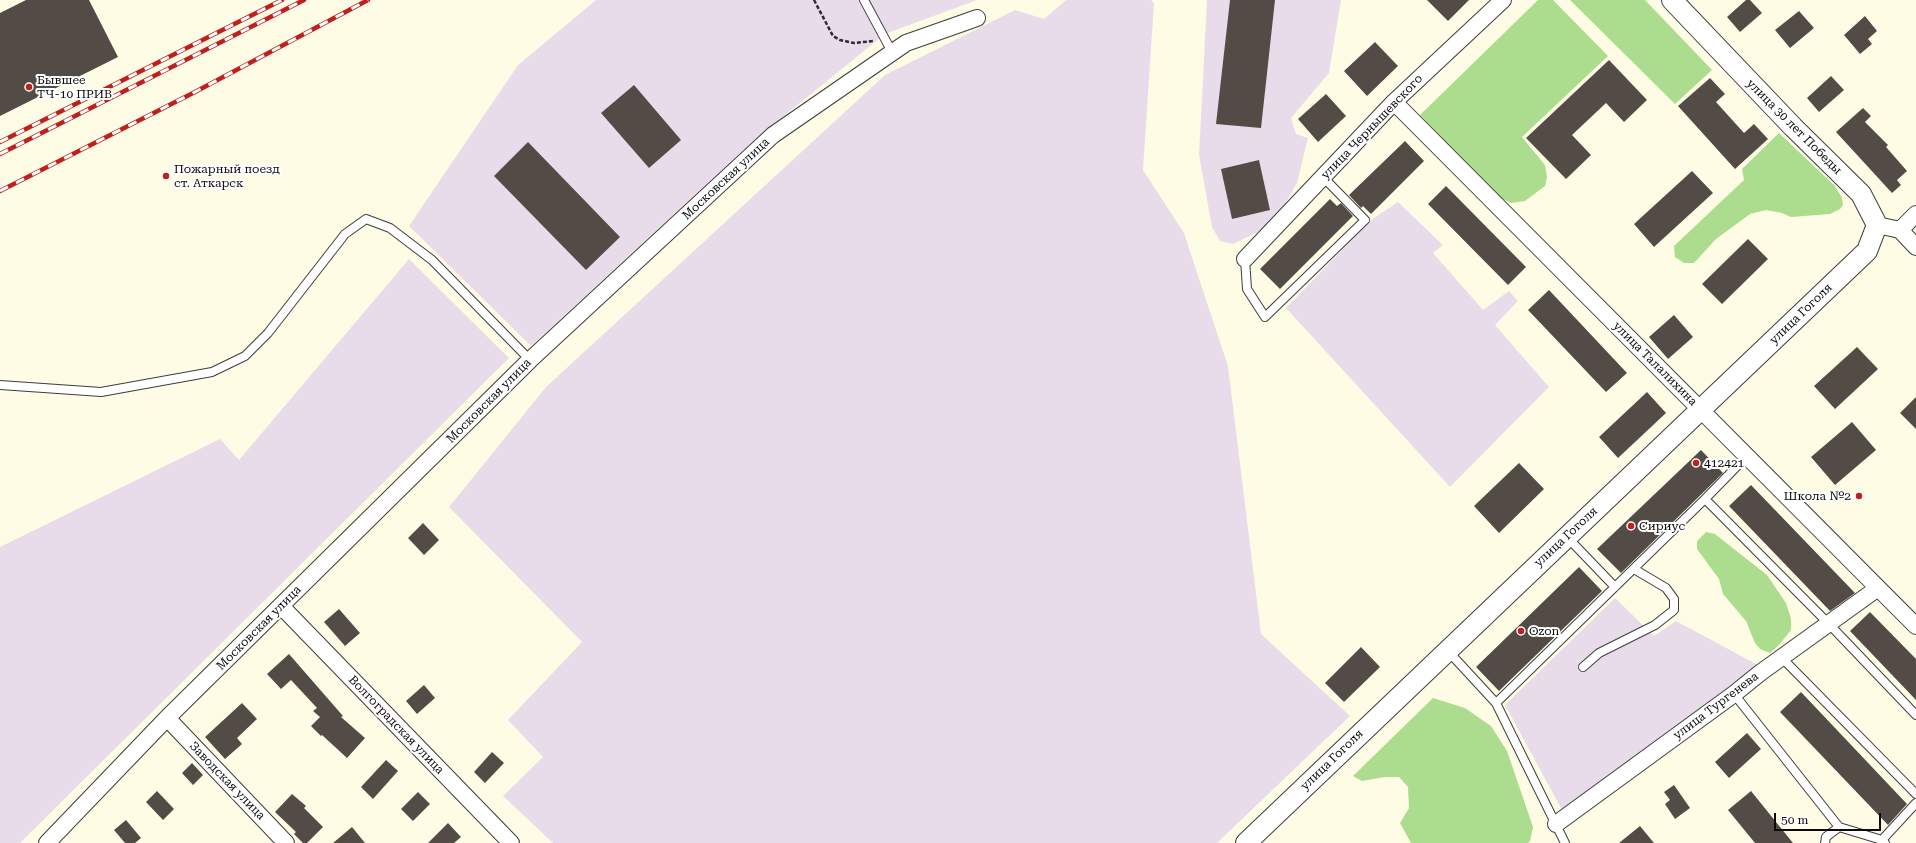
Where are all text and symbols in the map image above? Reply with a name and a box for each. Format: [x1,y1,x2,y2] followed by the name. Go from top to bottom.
[1318,72,1426,182] street label: улица Чернышевского
[37,73,112,101] place label: Бывшее ТЧ-10 ПРИВ
[1743,76,1845,178] street label: улица 30 лет Победы
[24,82,34,92] marker: Бывшее ТЧ-10 ПРИВ
[679,135,773,223] street label: Московская улица
[174,162,280,190] place label: Пожарный поезд ст. Аткарск
[161,171,171,181] marker: Пожарный поезд ст. Аткарск
[1767,281,1835,347] street label: улица Гоголя
[1610,319,1700,409] street label: улица Талалихина
[444,356,534,446] street label: Московская улица
[1704,456,1744,470] place label: 412421
[1691,458,1701,468] marker: 412421
[1784,489,1851,503] place label: Школа №2
[1854,491,1864,501] marker: Школа №2
[1531,504,1601,570] street label: улица Гоголя
[1639,519,1685,533] place label: Сириус
[1626,521,1636,531] marker: Сириус
[214,583,304,673] street label: Московская улица
[1529,624,1559,638] place label: Ozon
[1516,626,1526,636] marker: Ozon
[1671,669,1761,743] street label: улица Тургенева
[345,673,447,777] street label: Волгоградская улица
[1298,727,1366,793] street label: улица Гоголя
[186,739,268,823] street label: Заводская улица
[1776,805,1883,831] scale bar
[1781,813,1808,827] text: 50 m

